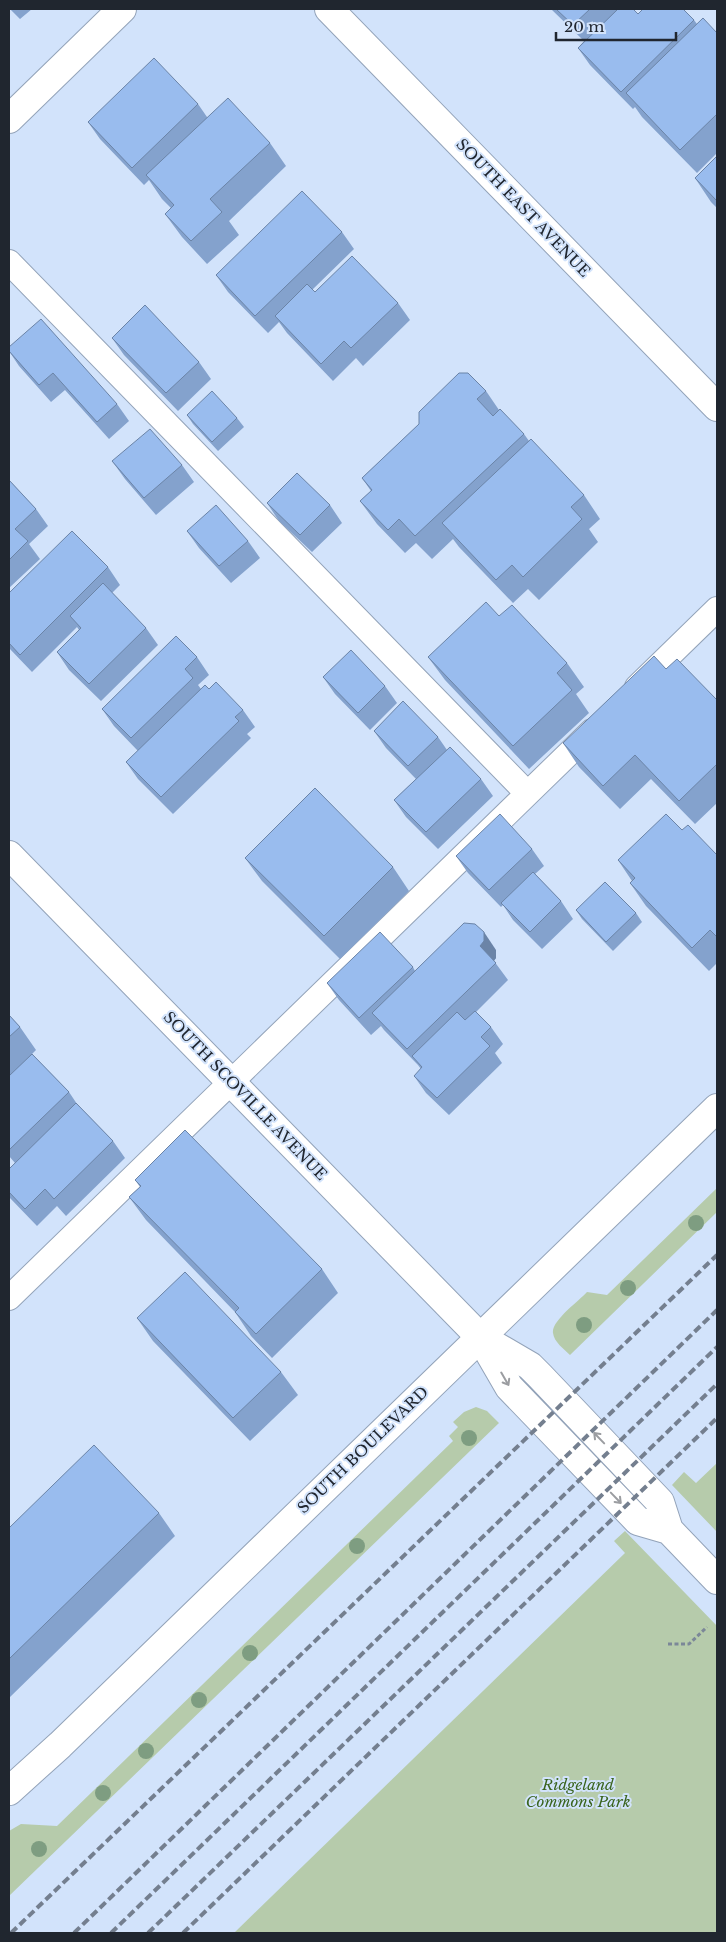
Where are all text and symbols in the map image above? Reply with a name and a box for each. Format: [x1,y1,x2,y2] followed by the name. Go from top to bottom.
[556,10,676,42] scale bar
[564,17,604,36] text: 20 m
[452,135,594,281] street label: SOUTH EAST AVENUE
[160,1007,331,1184] street label: SOUTH SCOVILLE AVENUE
[500,1372,510,1386] one-way arrow
[293,1382,432,1517] street label: SOUTH BOULEVARD
[593,1431,605,1444] one-way arrow
[610,1491,622,1504] one-way arrow
[526,1775,630,1811] park label: Ridgeland Commons Park

